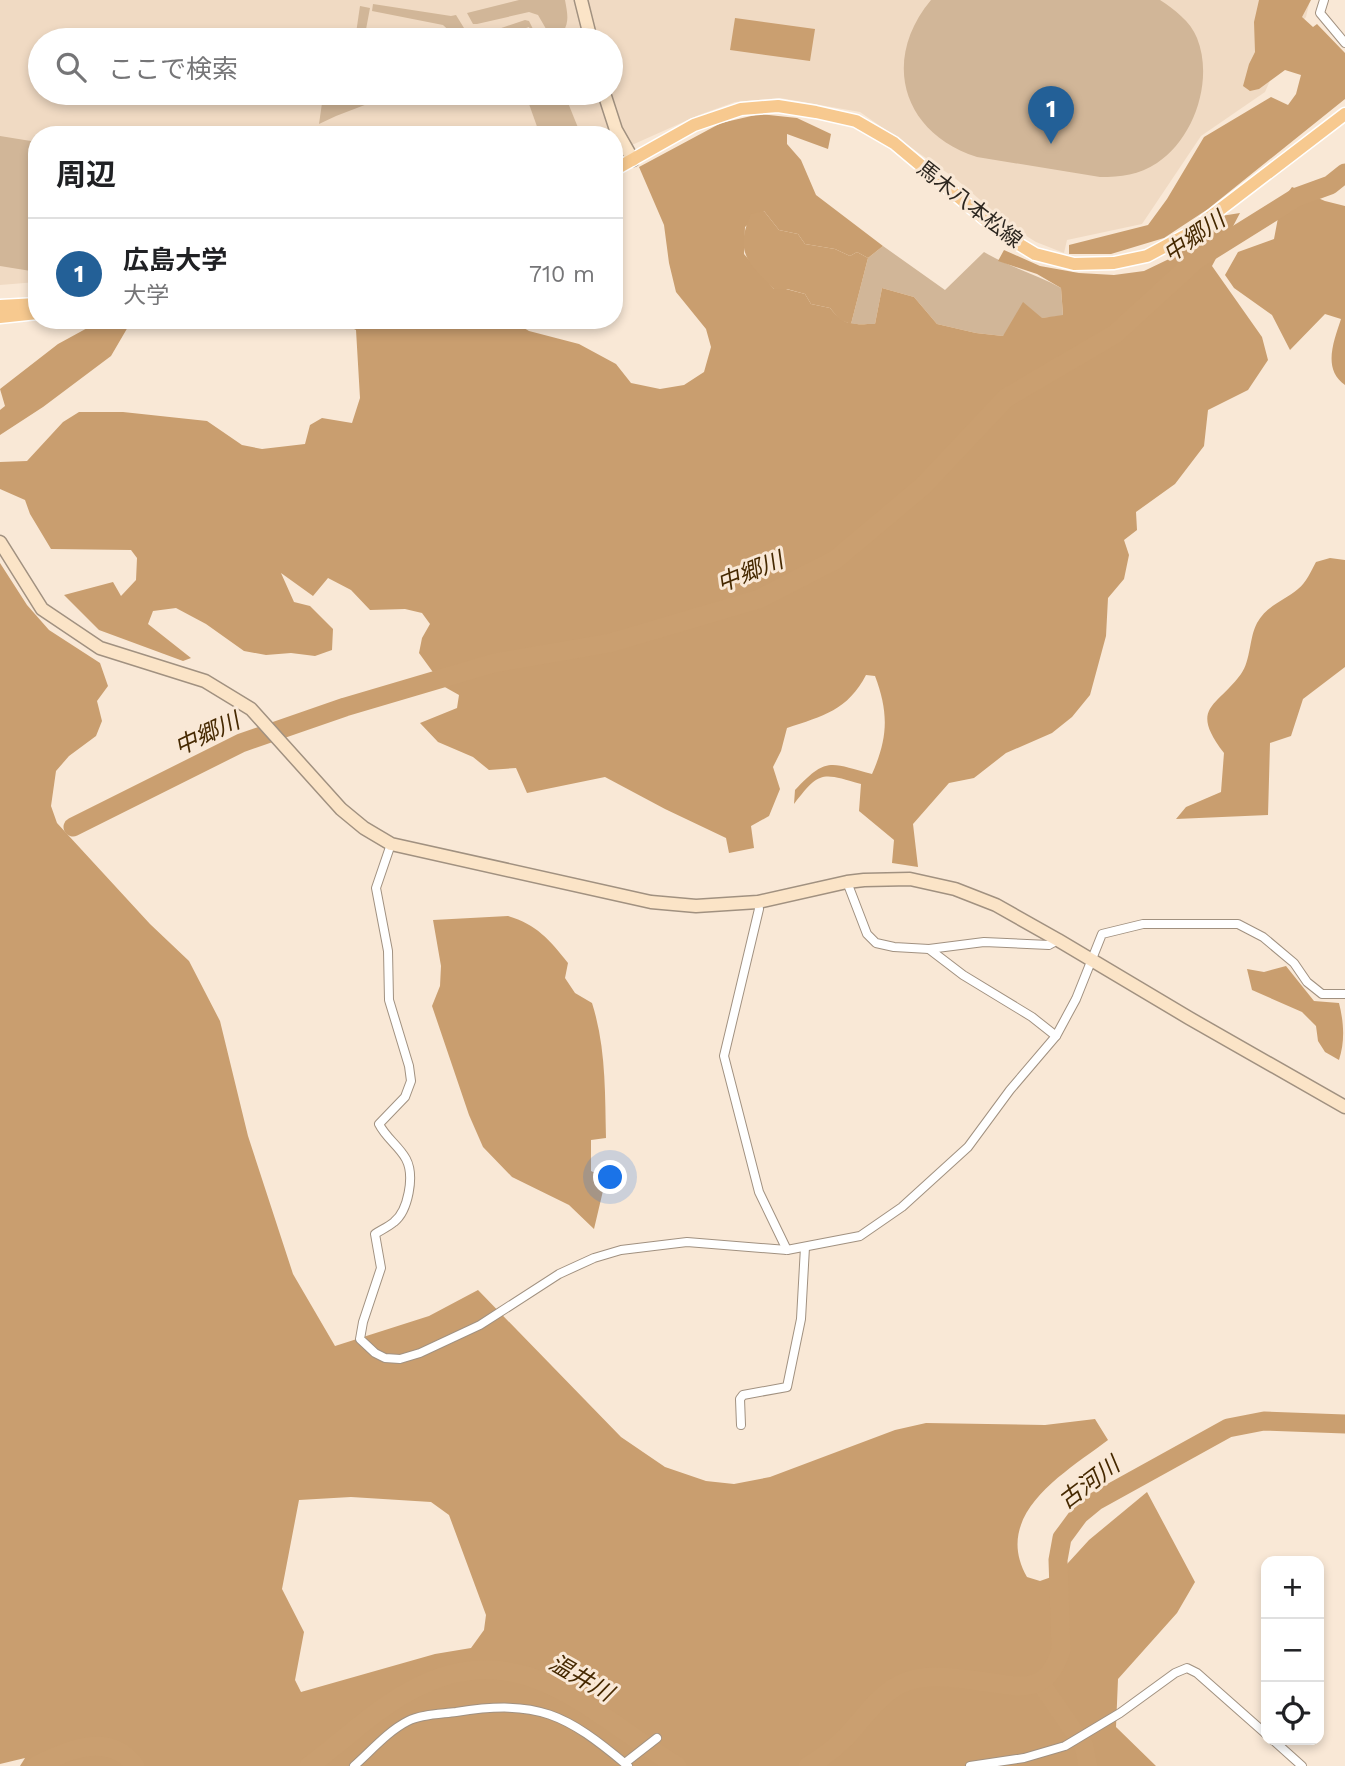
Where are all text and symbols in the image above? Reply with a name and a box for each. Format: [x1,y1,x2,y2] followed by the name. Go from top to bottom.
[28,28,623,105] search box
[52,48,90,86] icon: search
[108,54,238,84] text: ここで検索
[1028,86,1074,144] pin: 1
[913,155,1027,253] street label: 馬木八本松線
[56,157,116,192] text: 周辺
[1158,204,1232,268] water label: 中郷川
[123,245,227,275] text: 広島大学
[74,261,84,288] text: 1
[529,261,595,288] text: 710 m
[123,282,169,309] text: 大学
[713,545,790,597] water label: 中郷川
[170,706,247,761] water label: 中郷川
[593,1160,627,1194] your location
[1053,1450,1127,1515] water label: 古河川
[1261,1556,1324,1745] map controls
[1261,1556,1324,1619] button: +
[1261,1619,1324,1682] button: −
[544,1649,620,1708] water label: 温井川
[1261,1682,1324,1745] button: locate

